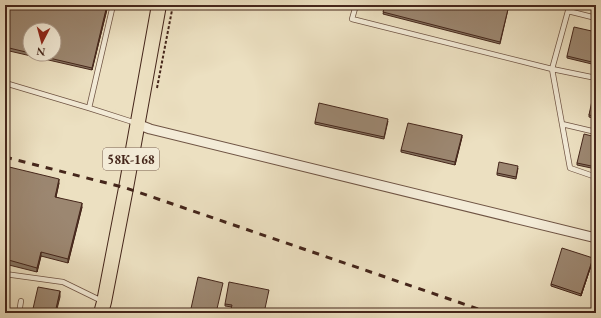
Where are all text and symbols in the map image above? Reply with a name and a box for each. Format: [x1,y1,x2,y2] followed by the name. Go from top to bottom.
[22,22,62,62] north arrow
[36,45,46,59] text: N
[103,148,159,170] road number: 58К-168

